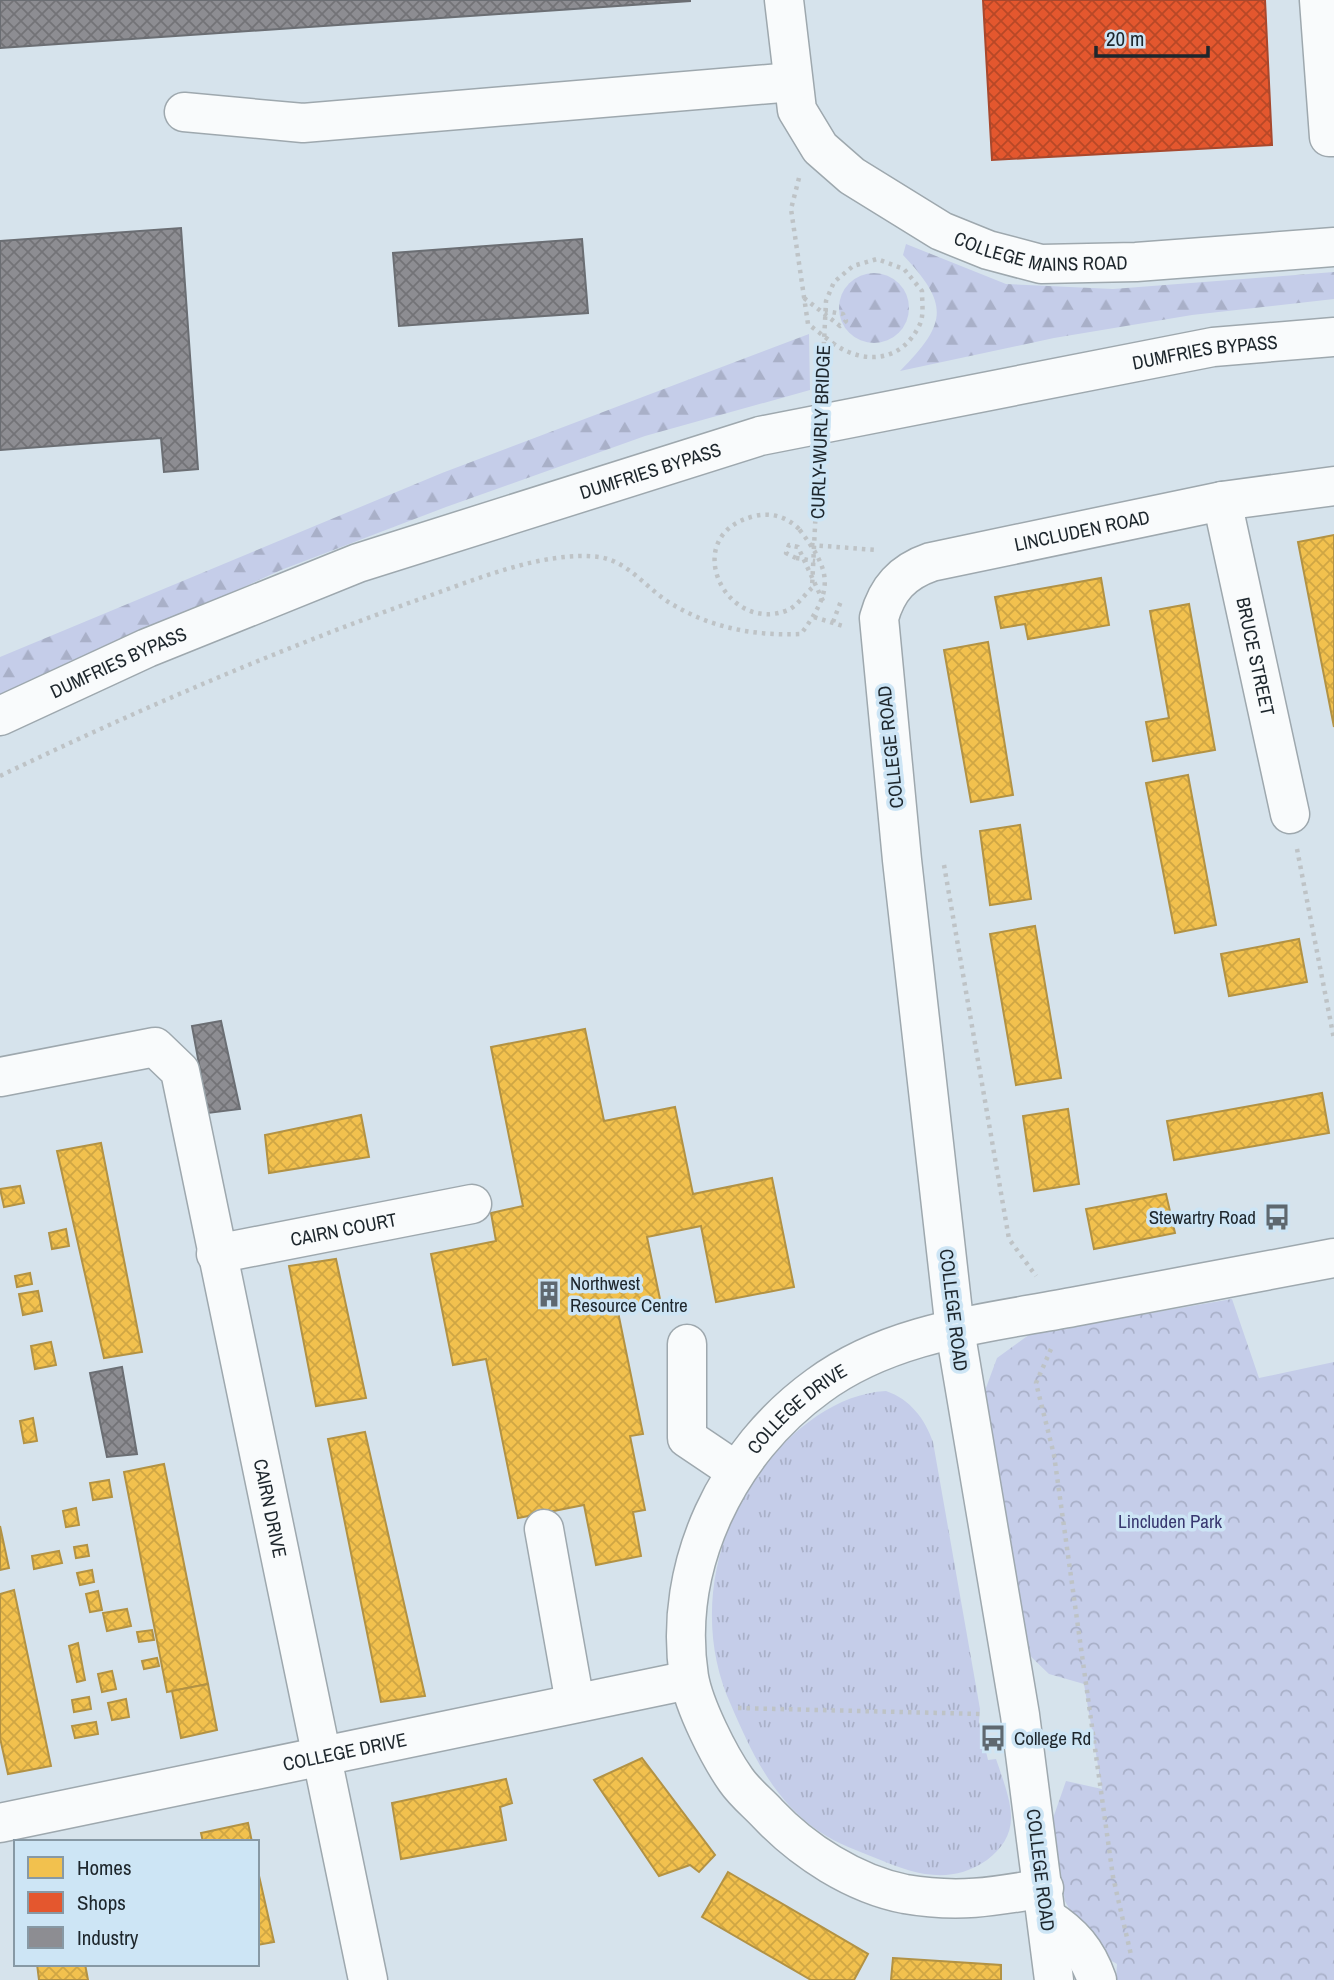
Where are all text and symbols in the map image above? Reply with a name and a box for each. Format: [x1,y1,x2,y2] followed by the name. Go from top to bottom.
[1096,14,1208,58] scale bar
[1106,24,1144,53] text: 20 m
[950,225,1128,277] street label: COLLEGE MAINS ROAD
[1130,329,1279,376] street label: DUMFRIES BYPASS
[804,344,836,520] street label: CURLY-WURLY BRIDGE
[576,436,724,505] street label: DUMFRIES BYPASS
[1012,504,1152,557] street label: LINCLUDEN ROAD
[1230,595,1281,718] street label: BRUCE STREET
[46,620,190,704] street label: DUMFRIES BYPASS
[871,685,909,809] street label: COLLEGE ROAD
[1262,1202,1292,1232] bus stop icon: Stewartry Road
[1149,1204,1256,1230] place label: Stewartry Road
[288,1206,400,1252] street label: CAIRN COURT
[934,1247,974,1373] street label: COLLEGE ROAD
[570,1270,688,1318] place label: Northwest Resource Centre
[534,1279,564,1309] building icon: Northwest Resource Centre
[741,1357,851,1459] street label: COLLEGE DRIVE
[248,1456,293,1560] street label: CAIRN DRIVE
[1118,1508,1222,1534] park label: Lincluden Park
[978,1723,1008,1753] bus stop icon: College Rd
[1014,1725,1091,1751] place label: College Rd
[280,1726,409,1777] street label: COLLEGE DRIVE
[1021,1807,1061,1933] street label: COLLEGE ROAD
[14,1840,259,1966] legend
[77,1853,132,1882] text: Homes
[77,1888,126,1917] text: Shops
[77,1923,139,1952] text: Industry

